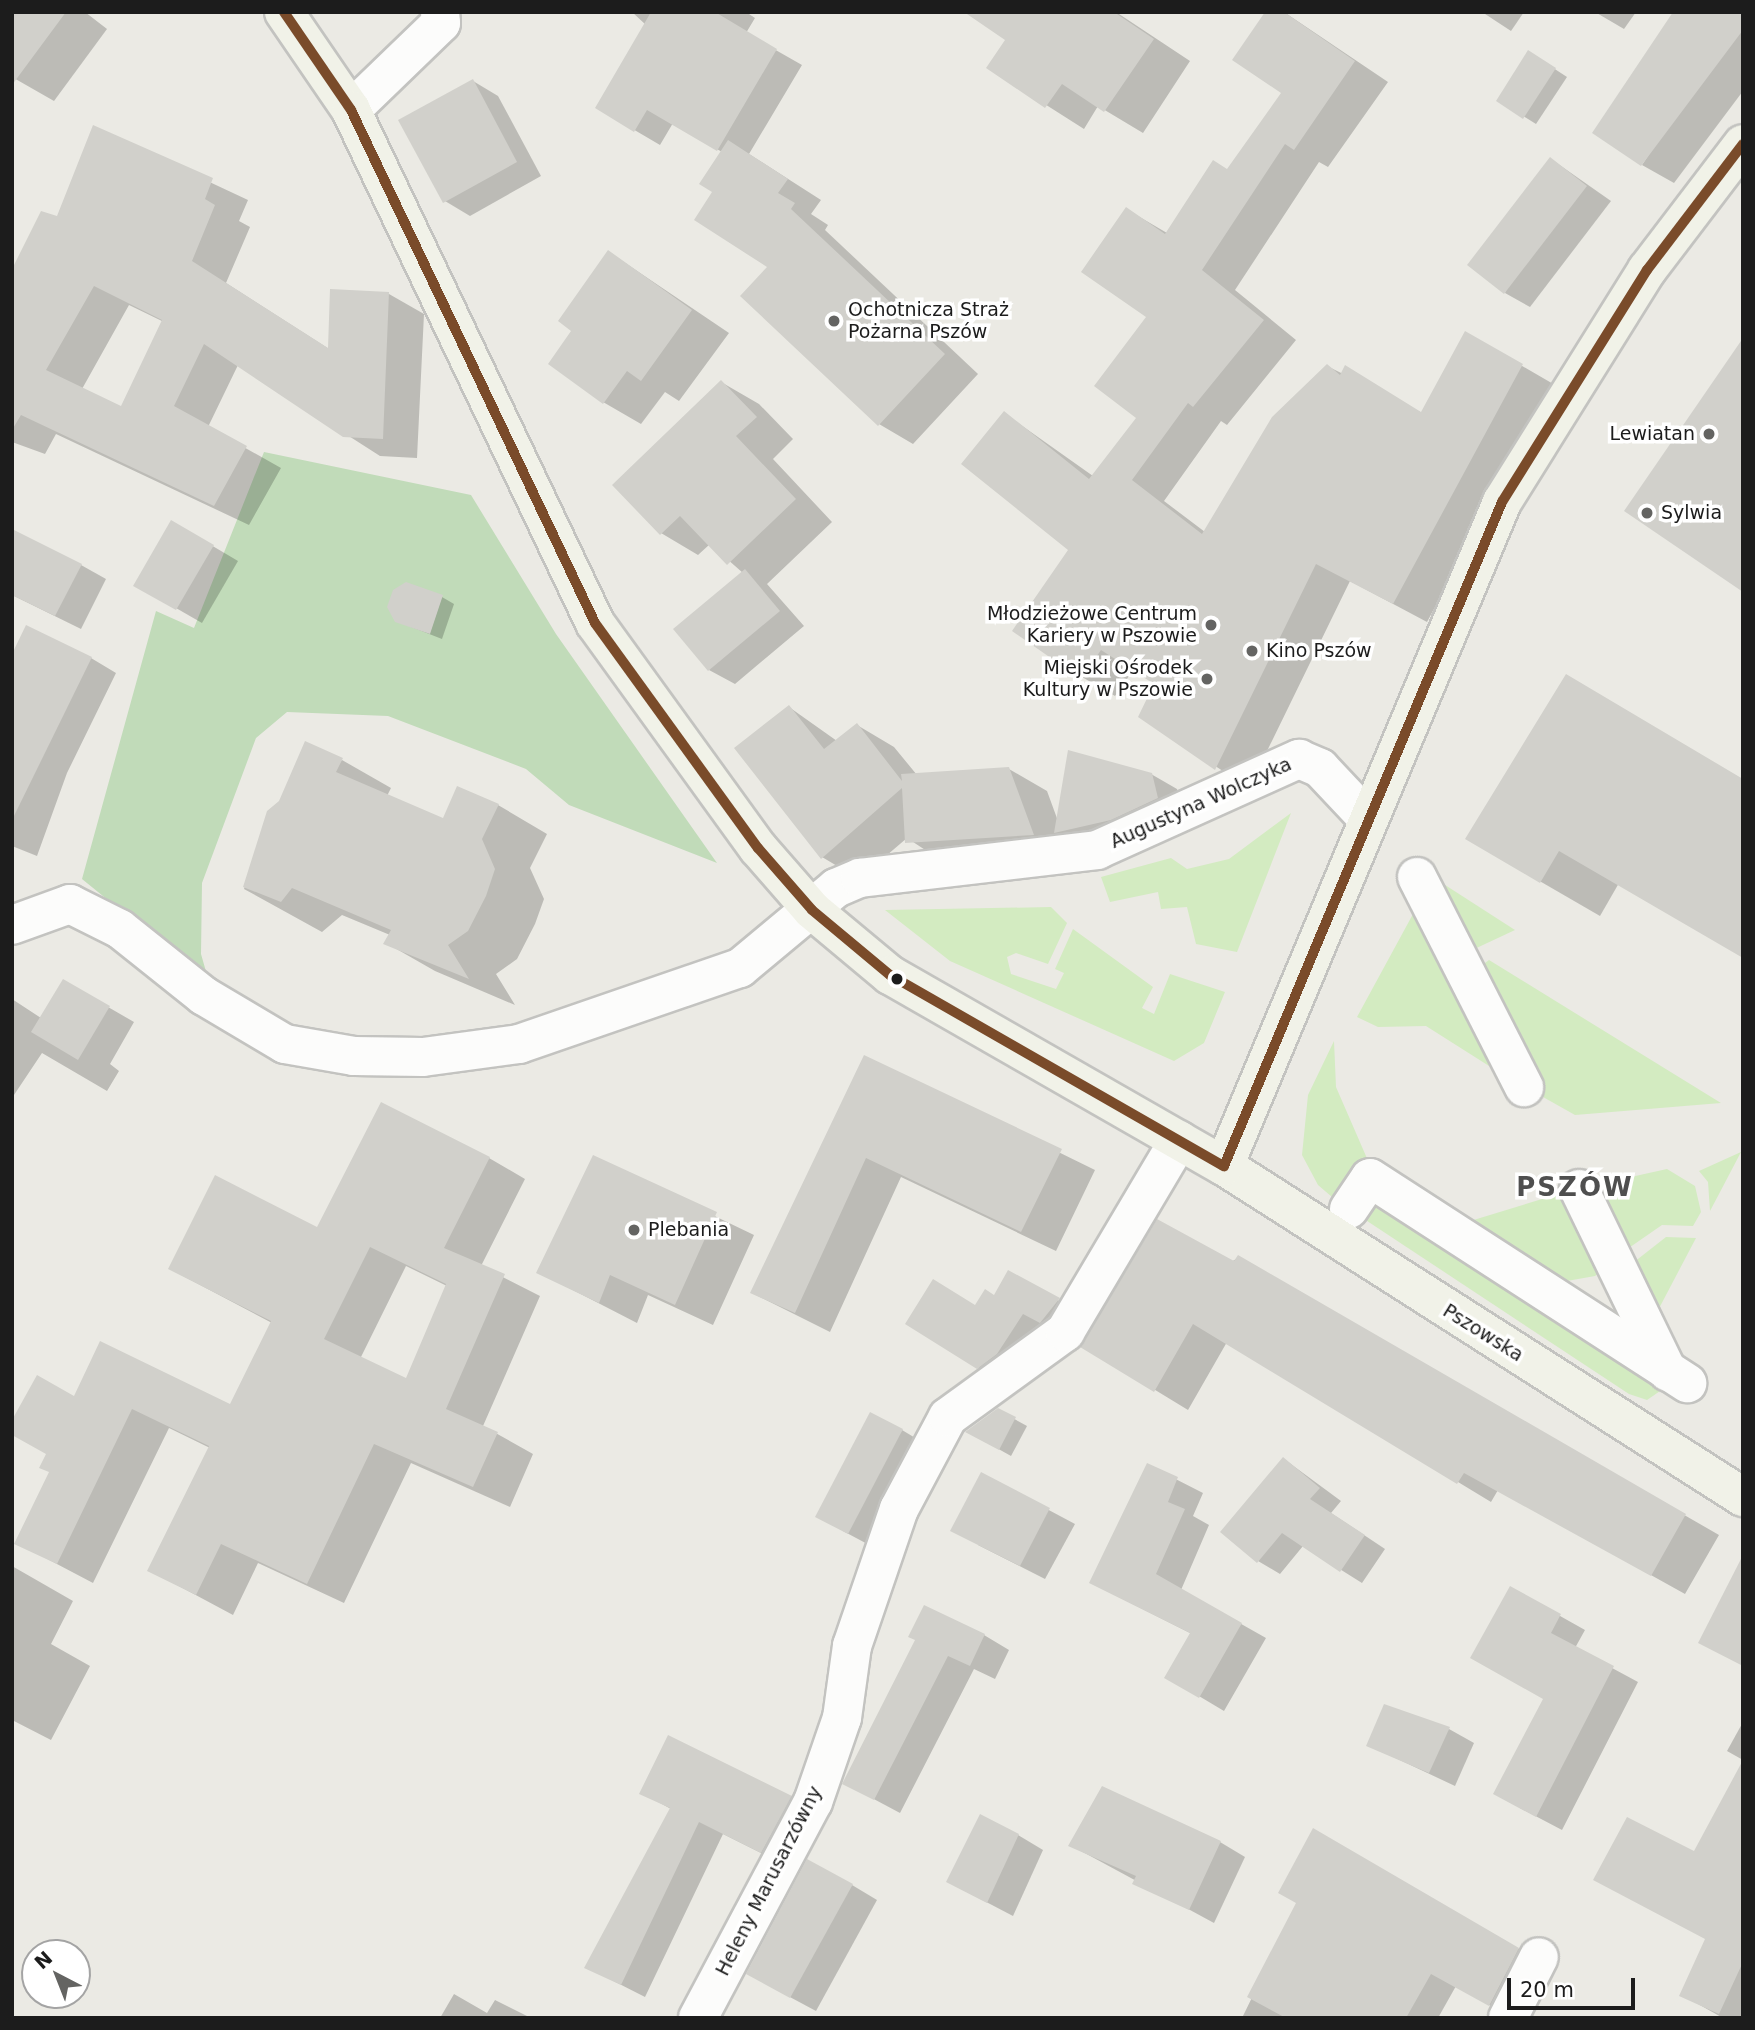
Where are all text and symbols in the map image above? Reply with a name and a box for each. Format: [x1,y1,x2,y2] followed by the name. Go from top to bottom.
[848,299,1009,343] place label: Ochotnicza Straż Pożarna Pszów
[826,313,842,329] marker: Ochotnicza Straż Pożarna Pszów
[1609,423,1695,445] place label: Lewiatan
[1701,426,1717,442] marker: Lewiatan
[1661,502,1722,524] place label: Sylwia
[1639,505,1655,521] marker: Sylwia
[987,603,1197,647] place label: Młodzieżowe Centrum Kariery w Pszowie
[1203,617,1219,633] marker: Młodzieżowe Centrum Kariery w Pszowie
[1266,640,1372,662] place label: Kino Pszów
[1244,643,1260,659] marker: Kino Pszów
[1023,657,1193,701] place label: Miejski Ośrodek Kultury w Pszowie
[1199,671,1215,687] marker: Miejski Ośrodek Kultury w Pszowie
[1107,753,1295,853] street label: Augustyna Wolczyka
[890,972,904,986] unlabelled marker
[1517,1172,1633,1204] district label: PSZÓW
[648,1219,729,1241] place label: Plebania
[626,1222,642,1238] marker: Plebania
[1439,1299,1527,1367] street label: Pszowska
[711,1782,827,1980] street label: Heleny Marusarzówny
[21,1939,91,2009] north arrow
[30,1946,57,1973] text: N
[1510,1964,1638,2008] scale bar
[1520,1978,1574,2002] text: 20 m

